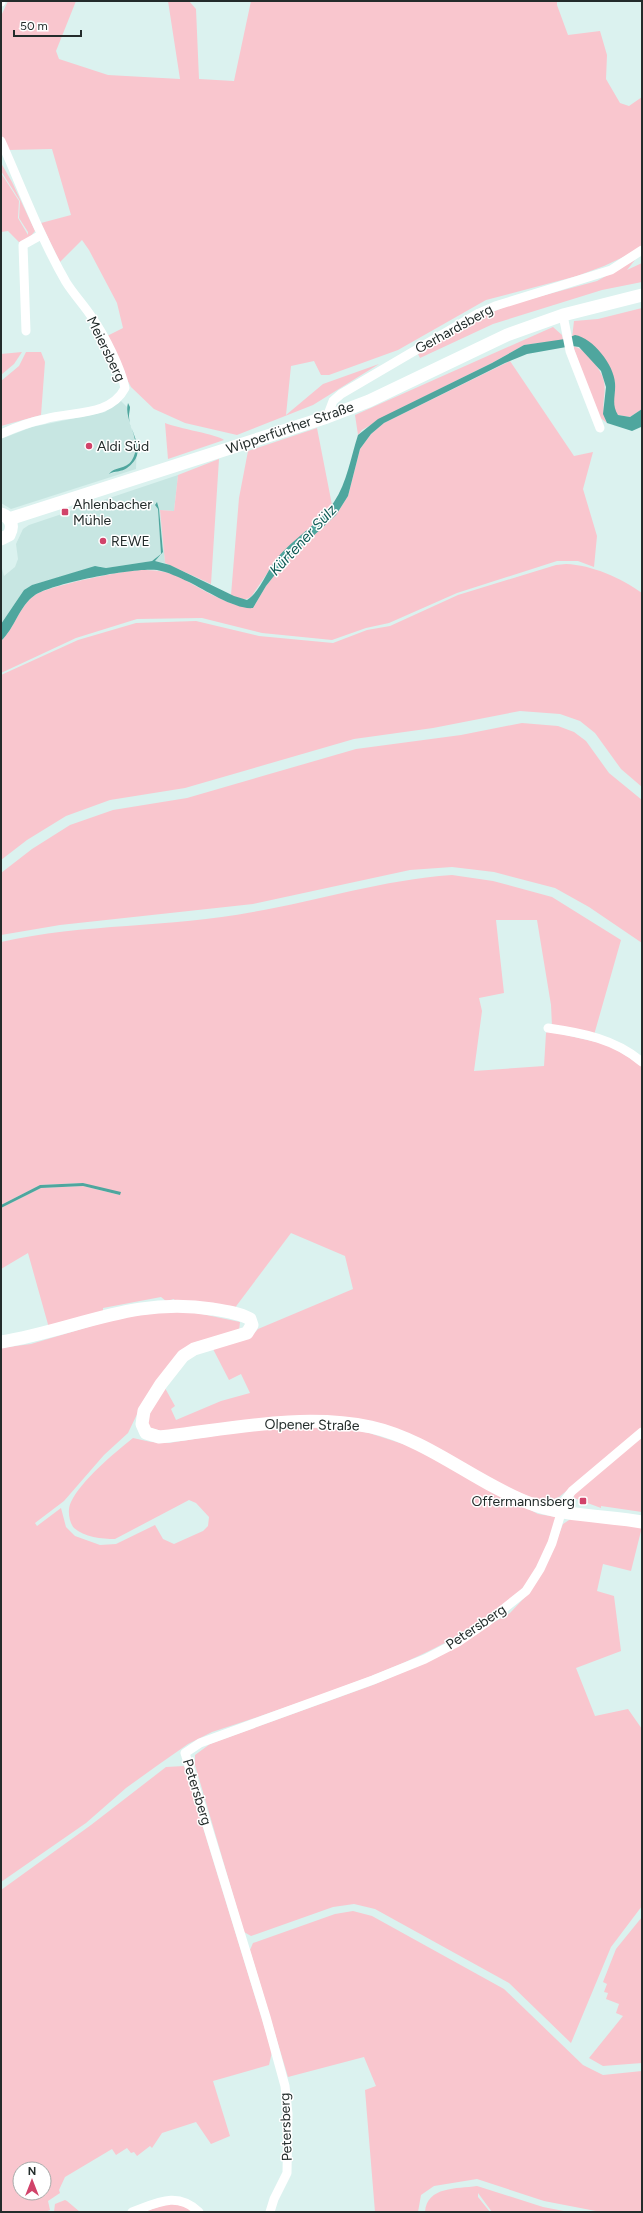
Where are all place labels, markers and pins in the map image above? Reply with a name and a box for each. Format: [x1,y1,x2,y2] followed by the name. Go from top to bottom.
[97,438,149,455] place label: Aldi Süd
[84,441,94,451] marker: Aldi Süd
[73,496,152,529] place label: Ahlenbacher Mühle
[60,507,70,517] marker: Ahlenbacher Mühle
[111,533,150,550] place label: REWE
[98,536,108,546] marker: REWE
[471,1493,575,1510] place label: Offermannsberg
[578,1496,588,1506] marker: Offermannsberg

